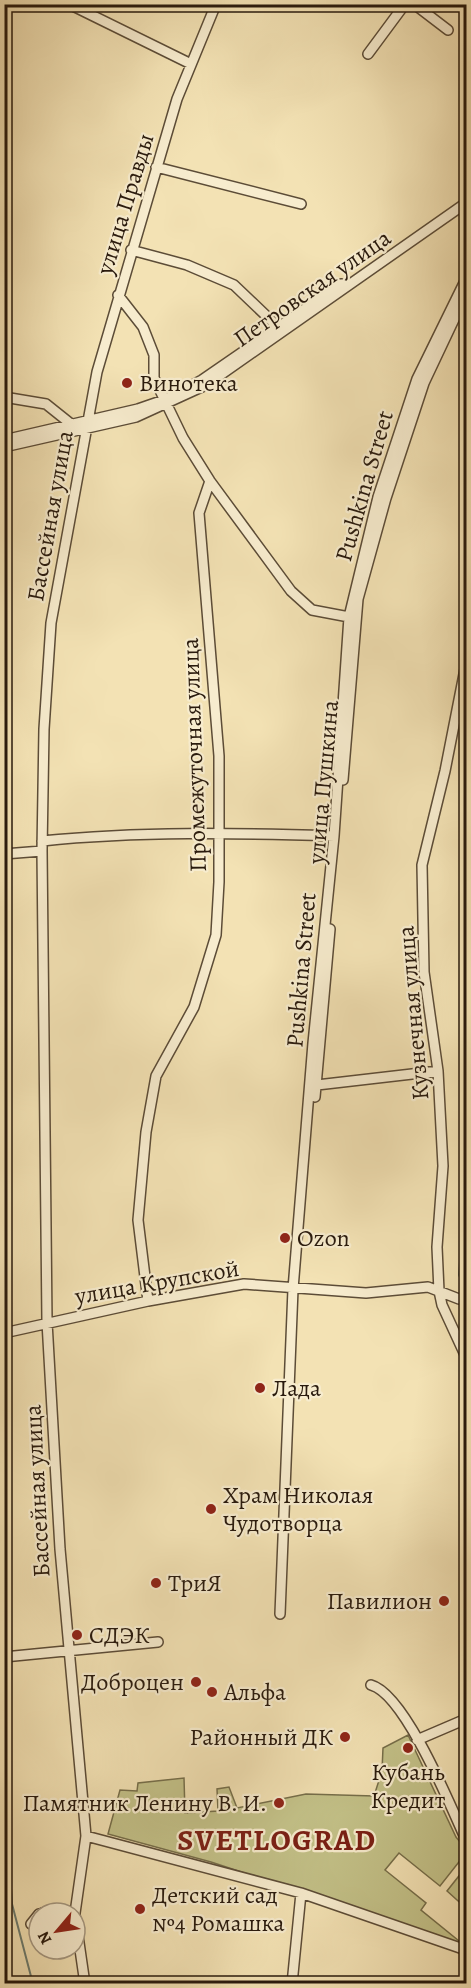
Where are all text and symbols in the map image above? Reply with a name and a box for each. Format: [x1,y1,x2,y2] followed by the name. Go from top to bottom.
[88,130,162,279] street label: улица Правды
[227,222,397,354] street label: Петровская улица
[139,367,238,399] place label: Винотека
[120,376,134,390] marker: Винотека
[327,407,401,565] street label: Pushkina Street
[19,428,81,604] street label: Бассейная улица
[174,637,214,873] street label: Промежуточная улица
[300,699,346,866] street label: улица Пушкина
[278,891,324,1049] street label: Pushkina Street
[389,925,437,1101] street label: Кузнечная улица
[297,1222,350,1254] place label: Ozon
[278,1231,292,1245] marker: Ozon
[71,1252,242,1312] street label: улица Крупской
[272,1372,321,1404] place label: Лада
[253,1381,267,1395] marker: Лада
[16,1404,58,1578] street label: Бассейная улица
[223,1479,373,1539] place label: Храм Николая Чудотворца
[204,1502,218,1516] marker: Храм Николая Чудотворца
[168,1567,222,1599] place label: ТриЯ
[149,1576,163,1590] marker: ТриЯ
[327,1585,432,1617] place label: Павилион
[437,1594,451,1608] marker: Павилион
[89,1619,150,1651] place label: СДЭК
[70,1628,84,1642] marker: СДЭК
[81,1666,184,1698] place label: Доброцен
[189,1675,203,1689] marker: Доброцен
[223,1676,286,1708] place label: Альфа
[205,1685,219,1699] marker: Альфа
[190,1721,334,1753] place label: Районный ДК
[338,1730,352,1744] marker: Районный ДК
[401,1741,415,1755] marker: Кубань Кредит
[371,1756,446,1816] place label: Кубань Кредит
[22,1787,267,1819] place label: Памятник Ленину В. И.
[272,1796,286,1810] marker: Памятник Ленину В. И.
[177,1820,377,1860] district label: SVETLOGRAD
[152,1879,285,1939] place label: Детский сад №4 Ромашка
[27,1901,87,1961] north arrow
[133,1902,147,1916] marker: Детский сад №4 Ромашка
[32,1927,57,1948] text: N

